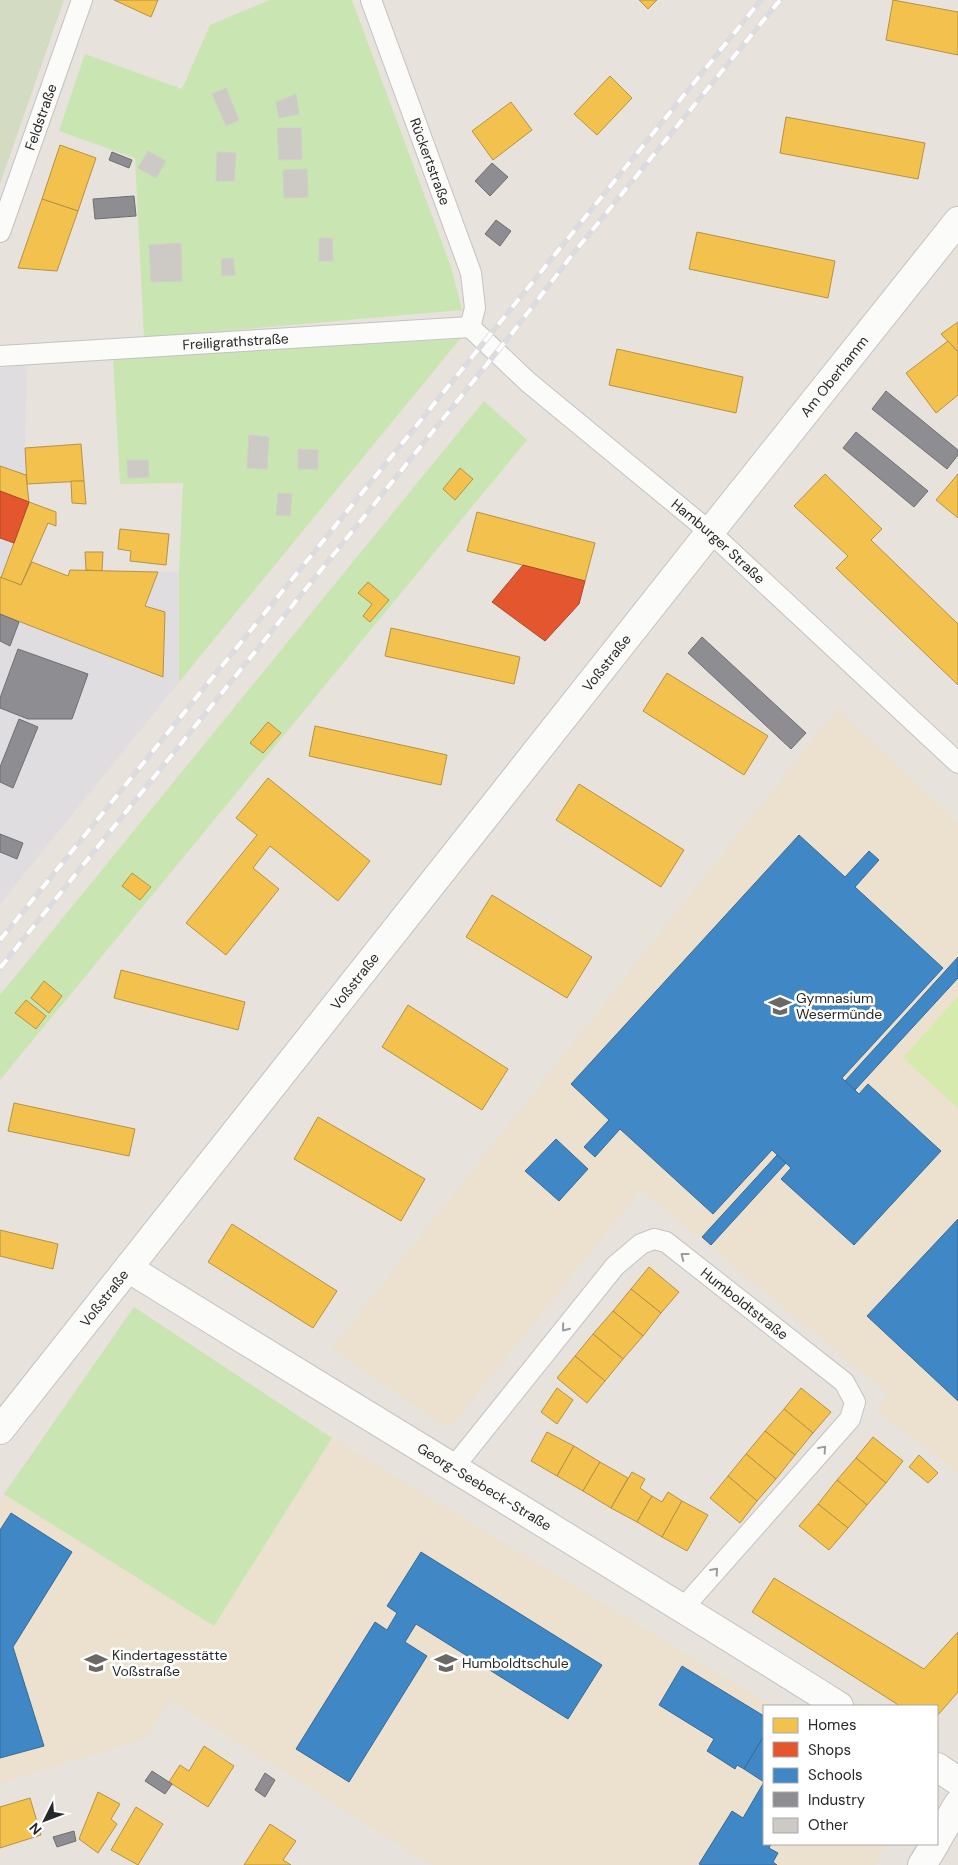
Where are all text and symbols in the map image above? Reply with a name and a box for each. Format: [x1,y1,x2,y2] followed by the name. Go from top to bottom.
[21,81,61,153] street label: Feldstraße
[406,115,454,208] street label: Rückertstraße
[182,329,289,354] street label: Freiligrathstraße
[796,332,872,421] street label: Am Oberhamm
[668,495,769,588] street label: Hamburger Straße
[578,631,635,695] street label: Voßstraße
[327,949,383,1014] street label: Voßstraße
[796,989,882,1023] place label: Gymnasium Wesermünde
[767,993,793,1019] school or university icon: Gymnasium Wesermünde
[681,1253,690,1261] one-way arrow
[697,1264,792,1344] street label: Humboldtstraße
[76,1266,132,1330] street label: Voßstraße
[563,1322,571,1331] one-way arrow
[414,1439,555,1535] street label: Georg-Seebeck-Straße
[817,1446,826,1455] one-way arrow
[710,1568,719,1577] one-way arrow
[112,1646,228,1680] place label: Kindertagesstätte Voßstraße
[83,1650,109,1676] school or university icon: Kindertagesstätte Voßstraße
[433,1650,459,1676] school or university icon: Humboldtschule
[462,1654,569,1672] place label: Humboldtschule
[763,1705,938,1845] legend
[808,1715,857,1735] text: Homes
[808,1740,851,1760] text: Shops
[808,1765,863,1785] text: Schools
[808,1790,866,1810] text: Industry
[20,1795,70,1845] north arrow
[808,1815,849,1835] text: Other
[25,1819,45,1839] text: N

